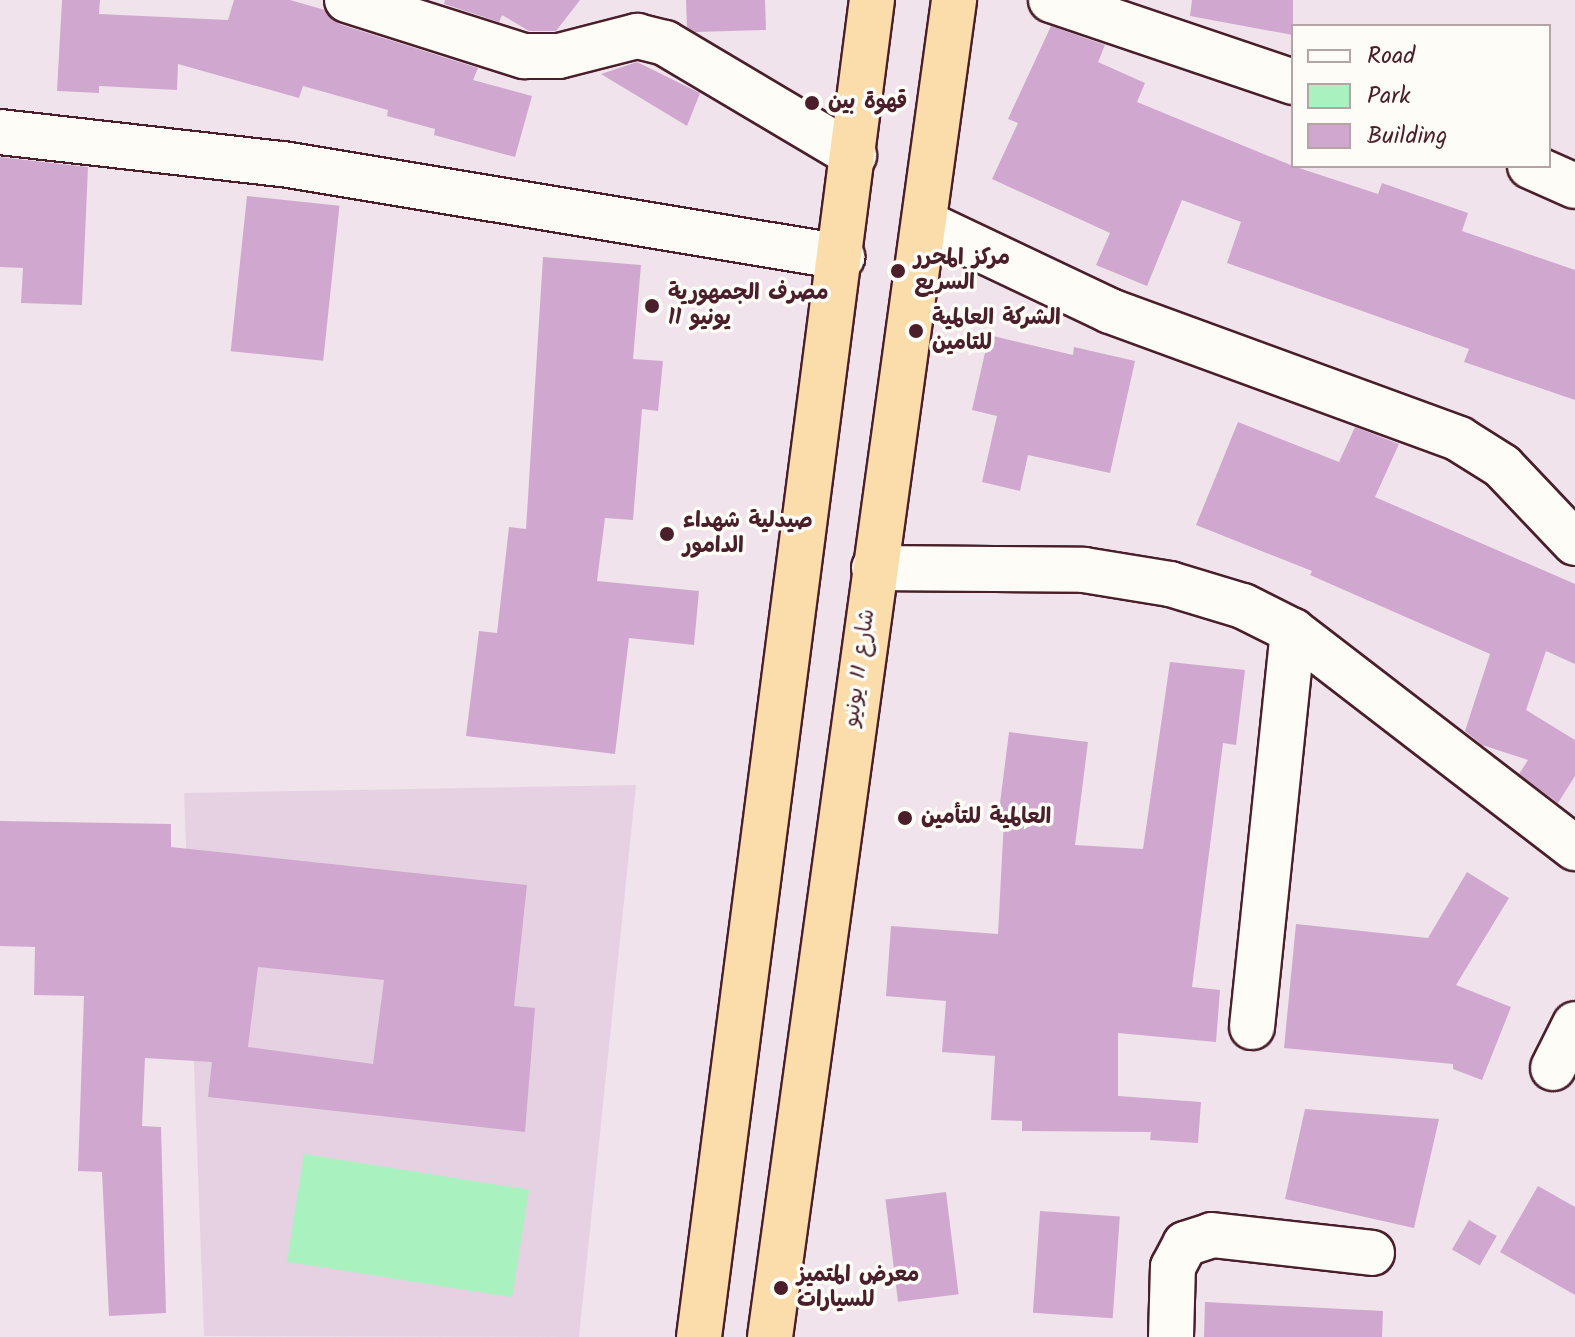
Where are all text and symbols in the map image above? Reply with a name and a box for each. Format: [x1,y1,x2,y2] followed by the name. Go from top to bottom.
[1291,24,1551,168] legend
[1367,37,1415,76] text: Road
[1367,77,1411,116] text: Park
[828,90,907,116] place label: قهوة بين
[803,94,821,112] marker: قهوة بين
[1367,117,1447,156] text: Building
[914,245,1010,296] place label: مركز المحرر السريع
[889,262,907,280] marker: مركز المحرر السريع
[668,280,829,332] place label: مصرف الجمهورية 11 يونيو
[643,297,661,315] marker: مصرف الجمهورية 11 يونيو
[932,305,1061,356] place label: الشركة العالمية للتامين
[907,322,925,340] marker: الشركة العالمية للتامين
[683,508,813,560] place label: صيدلية شهداء الدامور
[658,525,676,543] marker: صيدلية شهداء الدامور
[839,607,881,729] street label: شارع 11 يونيو
[921,805,1051,831] place label: العالمية للتأمين
[896,809,914,827] marker: العالمية للتأمين
[797,1262,919,1314] place label: معرض المتميز للسيارات
[772,1279,790,1297] marker: معرض المتميز للسيارات

